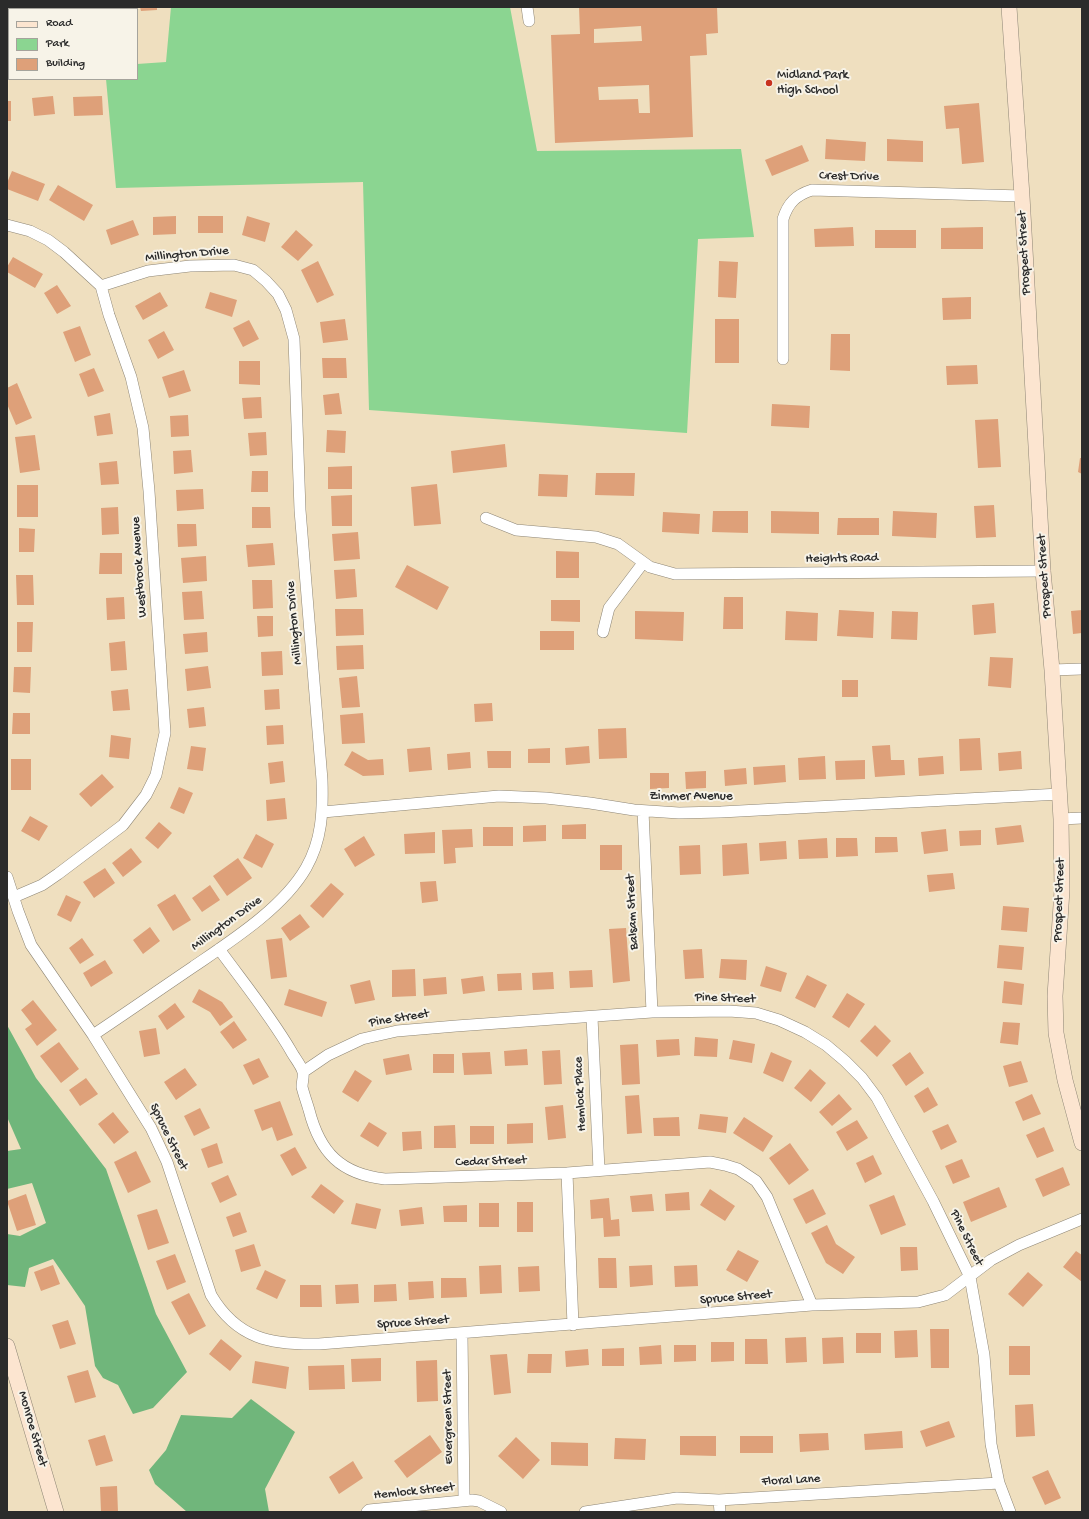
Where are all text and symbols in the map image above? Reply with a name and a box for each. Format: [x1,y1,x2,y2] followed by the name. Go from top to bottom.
[8,8,138,80] legend
[46,17,72,31] text: Road
[46,37,69,51] text: Park
[46,57,85,71] text: Building
[777,68,848,99] place label: Midland Park High School
[764,78,774,88] marker: Midland Park High School
[819,169,879,185] street label: Crest Drive
[1015,211,1035,295] street label: Prospect Street
[145,244,229,266] street label: Millington Drive
[129,516,151,618] street label: Westbrook Avenue
[1034,534,1056,618] street label: Prospect Street
[805,551,879,567] street label: Heights Road
[284,581,306,665] street label: Millington Drive
[649,789,733,805] street label: Zimmer Avenue
[1051,858,1069,942] street label: Prospect Street
[623,874,643,950] street label: Balsam Street
[189,893,265,955] street label: Millington Drive
[694,990,756,1008] street label: Pine Street
[368,1007,430,1031] street label: Pine Street
[571,1056,591,1132] street label: Hemlock Place
[145,1101,191,1173] street label: Spruce Street
[455,1153,527,1171] street label: Cedar Street
[946,1207,986,1269] street label: Pine Street
[699,1287,773,1309] street label: Spruce Street
[377,1313,449,1333] street label: Spruce Street
[440,1370,458,1464] street label: Evergreen Street
[14,1389,50,1469] street label: Monroe Street
[761,1472,821,1490] street label: Floral Lane
[373,1480,455,1504] street label: Hemlock Street

